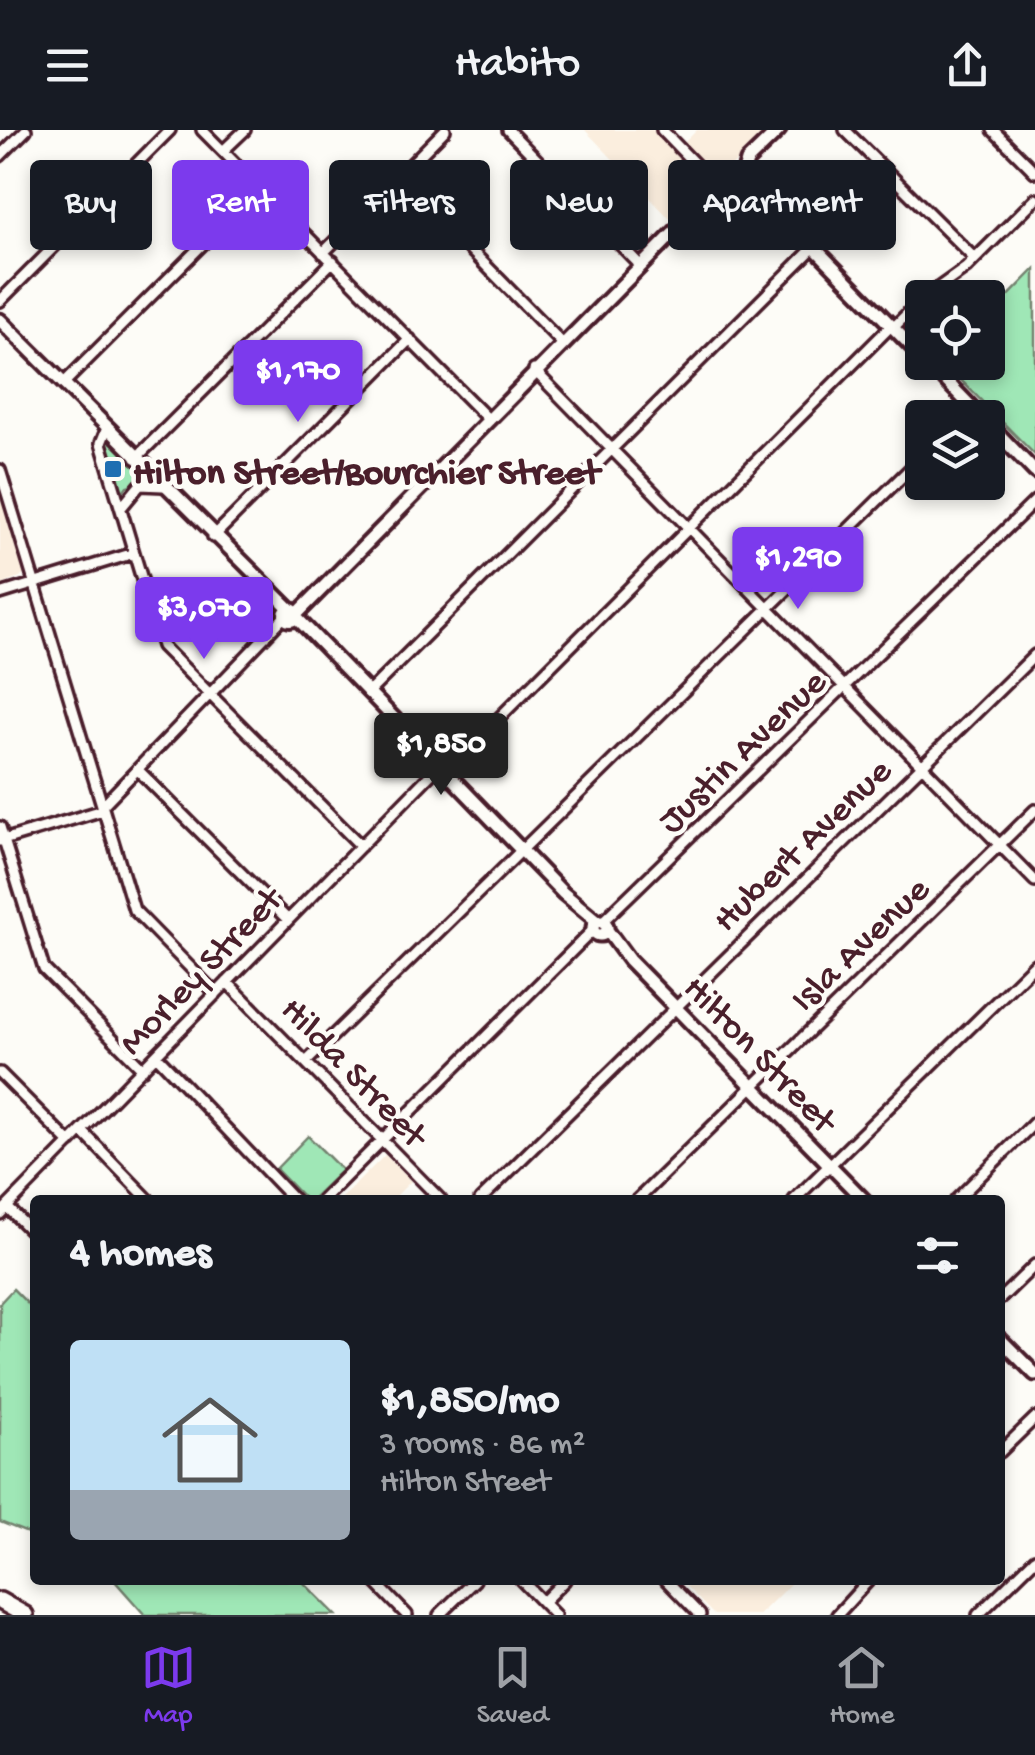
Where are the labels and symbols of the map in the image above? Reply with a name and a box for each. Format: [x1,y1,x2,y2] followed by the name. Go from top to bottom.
[217,340,379,425] pin: $1,170
[133,453,603,497] place label: Hilton Street/Bourchier Street
[102,458,124,480] marker: Hilton Street/Bourchier Street
[717,527,879,612] pin: $1,290
[123,577,285,662] pin: $3,070
[651,662,838,845] street label: Justin Avenue
[360,713,522,798] pin: $1,850
[706,751,903,944] street label: Hubert Avenue
[784,869,941,1023] street label: Isla Avenue
[111,877,296,1066] street label: Morley Street
[672,968,846,1147] street label: Hilton Street
[269,990,437,1161] street label: Hilda Street

